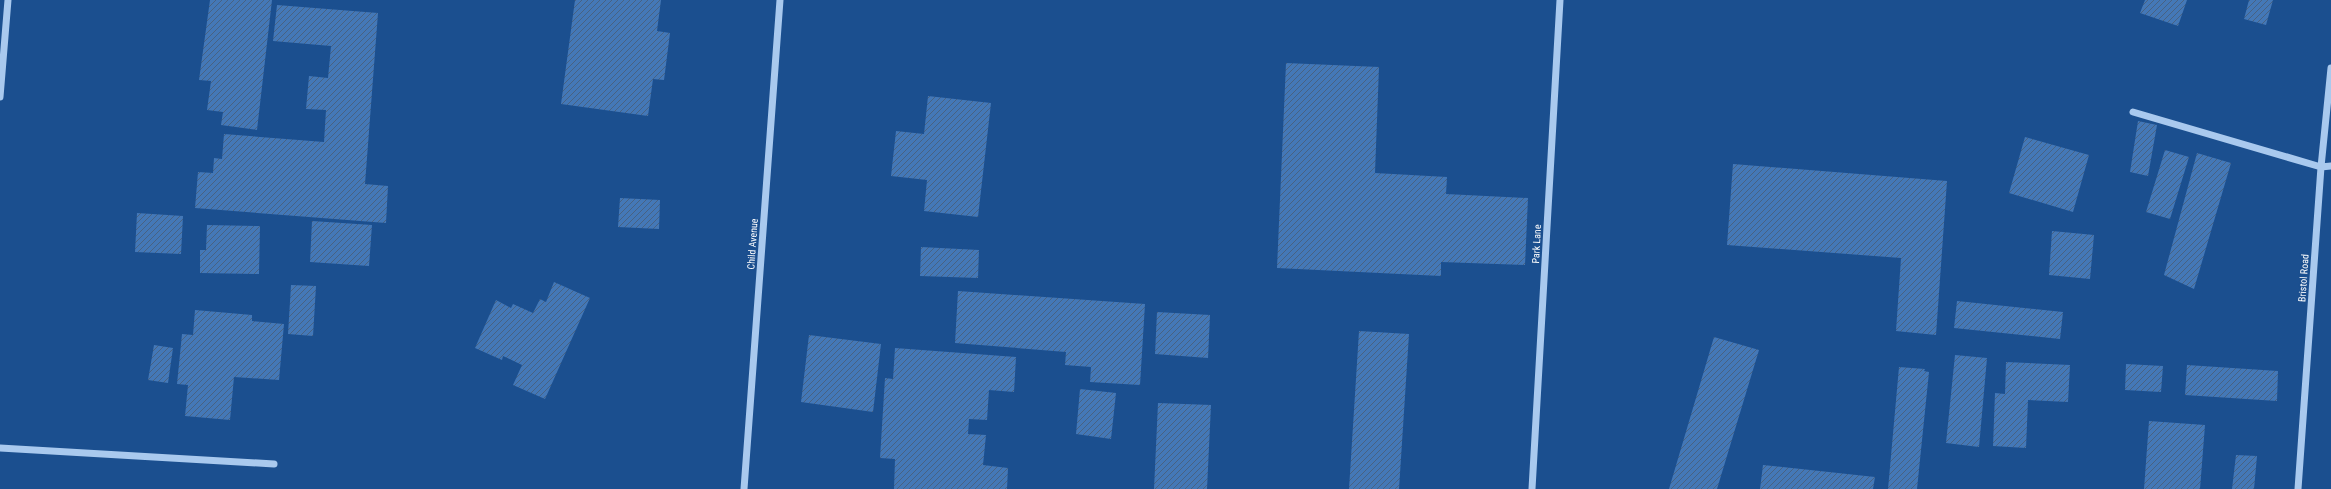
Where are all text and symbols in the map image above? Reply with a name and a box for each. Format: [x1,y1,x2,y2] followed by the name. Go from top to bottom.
[745,218,760,270] street label: Child Avenue
[1530,224,1543,264] street label: Park Lane
[2296,254,2311,302] street label: Bristol Road

